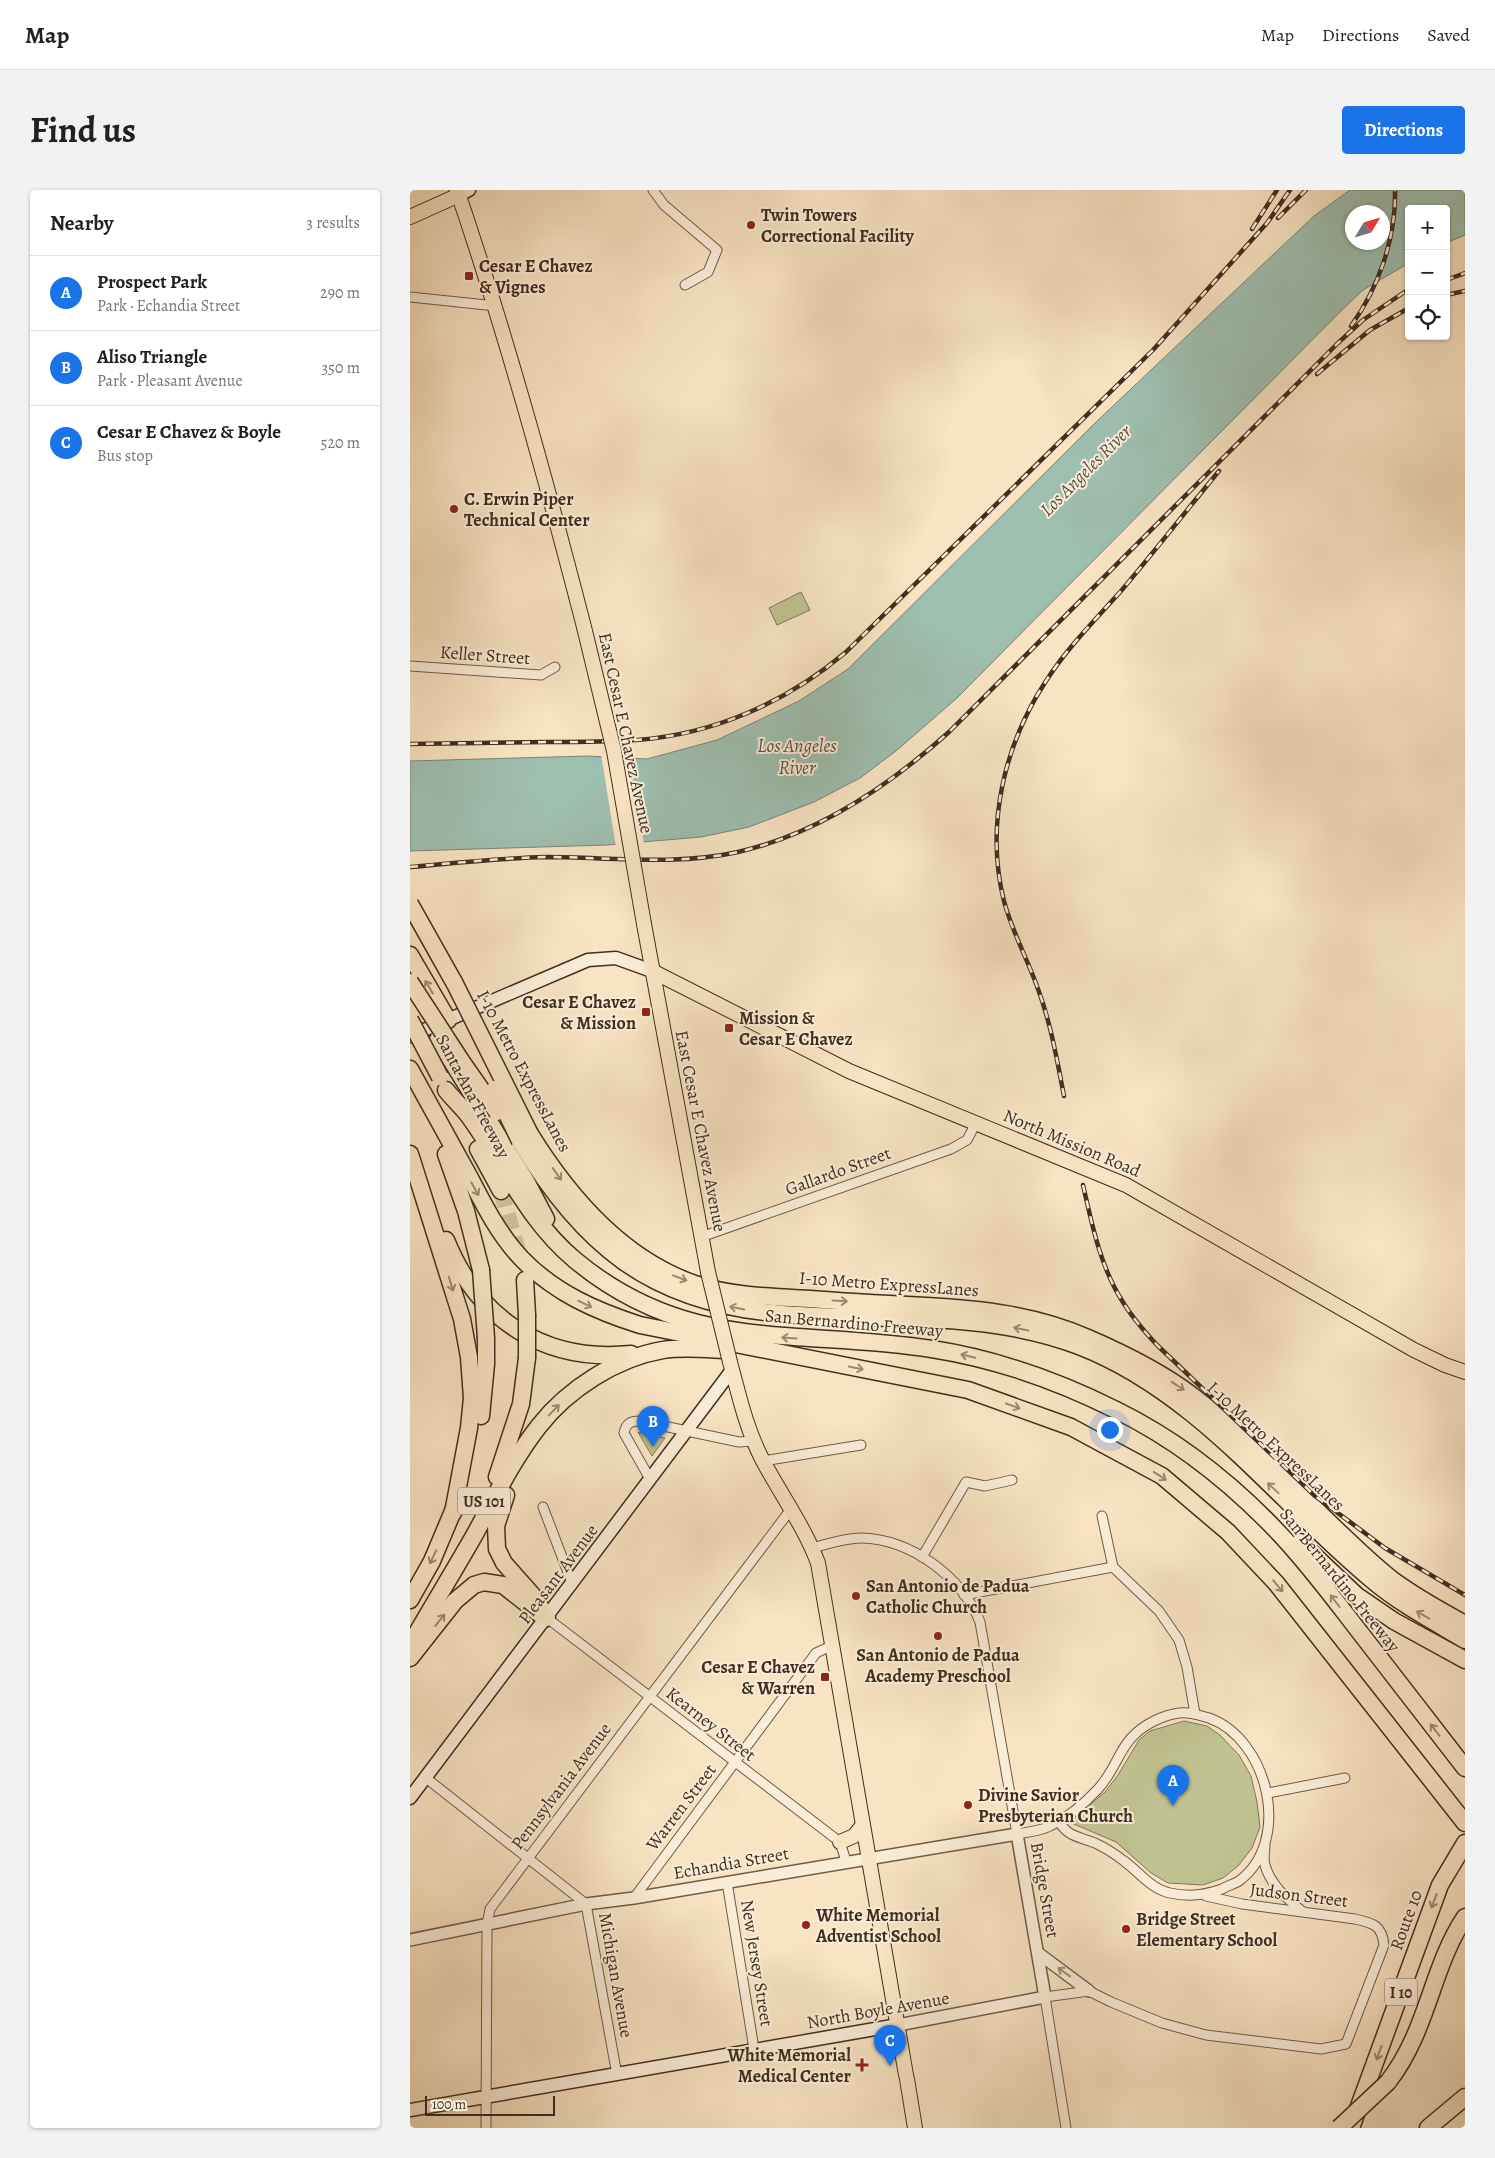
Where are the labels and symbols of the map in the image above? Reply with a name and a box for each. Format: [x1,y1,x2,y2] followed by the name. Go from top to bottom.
[761,203,914,248] place label: Twin Towers Correctional Facility
[1345,205,1390,250] north arrow
[745,219,757,231] marker: Twin Towers Correctional Facility
[479,254,593,299] place label: Cesar E Chavez & Vignes
[463,270,475,282] marker: Cesar E Chavez & Vignes
[1034,418,1138,522] water label: Los Angeles River
[464,487,590,532] place label: C. Erwin Piper Technical Center
[448,503,460,515] marker: C. Erwin Piper Technical Center
[593,630,659,836] street label: East Cesar E Chavez Avenue
[439,640,531,670] street label: Keller Street
[757,733,837,781] water label: Los Angeles River
[424,981,434,995] one-way arrow
[471,986,577,1156] street label: I-10 Metro ExpressLanes
[522,990,636,1035] place label: Cesar E Chavez & Mission
[640,1006,652,1018] marker: Cesar E Chavez & Mission
[739,1006,853,1051] place label: Mission & Cesar E Chavez
[723,1022,735,1034] marker: Mission & Cesar E Chavez
[670,1028,732,1234] street label: East Cesar E Chavez Avenue
[430,1030,516,1163] street label: Santa Ana Freeway
[1000,1103,1145,1183] street label: North Mission Road
[782,1141,894,1201] street label: Gallardo Street
[552,1167,562,1181] one-way arrow
[471,1181,481,1195] one-way arrow
[798,1266,980,1302] street label: I-10 Metro ExpressLanes
[672,1274,687,1283] one-way arrow
[447,1276,457,1292] one-way arrow
[832,1297,848,1306] one-way arrow
[577,1300,592,1309] one-way arrow
[730,1303,746,1312] one-way arrow
[764,1303,945,1343] street label: San Bernardino Freeway
[1013,1324,1029,1333] one-way arrow
[782,1333,798,1342] one-way arrow
[961,1351,977,1360] one-way arrow
[847,1364,863,1373] one-way arrow
[1202,1376,1350,1516] street label: I-10 Metro ExpressLanes
[1171,1381,1185,1391] one-way arrow
[1005,1402,1021,1412] one-way arrow
[548,1404,560,1416] one-way arrow
[637,1406,669,1447] pin: B
[1097,1417,1123,1443] your location
[1152,1471,1166,1481] one-way arrow
[1266,1482,1279,1494] one-way arrow
[458,1488,510,1514] road number: US 101
[1274,1503,1406,1658] street label: San Bernardino Freeway
[513,1519,603,1629] street label: Pleasant Avenue
[428,1549,437,1564] one-way arrow
[866,1574,1030,1619] place label: San Antonio de Padua Catholic Church
[1273,1579,1284,1592] one-way arrow
[850,1590,862,1602] marker: San Antonio de Padua Catholic Church
[1330,1595,1341,1608] one-way arrow
[1416,1610,1430,1620] one-way arrow
[435,1614,446,1627] one-way arrow
[932,1630,944,1642] marker: San Antonio de Padua Academy Preschool
[856,1643,1020,1688] place label: San Antonio de Padua Academy Preschool
[701,1655,815,1700] place label: Cesar E Chavez & Warren
[819,1671,831,1683] marker: Cesar E Chavez & Warren
[661,1681,761,1767] street label: Kearney Street
[505,1718,617,1854] street label: Pennsylvania Avenue
[1430,1723,1440,1737] one-way arrow
[640,1759,722,1856] street label: Warren Street
[1157,1765,1189,1806] pin: A
[978,1783,1133,1828] place label: Divine Savior Presbyterian Church
[962,1799,974,1811] marker: Divine Savior Presbyterian Church
[1025,1840,1065,1940] street label: Bridge Street
[671,1841,791,1885] street label: Echandia Street
[1249,1877,1349,1913] street label: Judson Street
[1384,1887,1428,1953] street label: Route 10
[1429,1892,1438,1908] one-way arrow
[735,1898,779,2028] street label: New Jersey Street
[815,1903,941,1948] place label: White Memorial Adventist School
[1136,1907,1278,1952] place label: Bridge Street Elementary School
[593,1911,639,2039] street label: Michigan Avenue
[800,1919,812,1931] marker: White Memorial Adventist School
[1120,1923,1132,1935] marker: Bridge Street Elementary School
[1057,1967,1071,1977] one-way arrow
[1385,1978,1417,2005] road number: I 10
[805,1986,951,2034] street label: North Boyle Avenue
[874,2025,906,2066] pin: C
[727,2043,852,2088] place label: White Memorial Medical Center
[1374,2045,1383,2061] one-way arrow
[855,2058,869,2072] marker: White Memorial Medical Center
[425,2093,555,2116] scale bar

